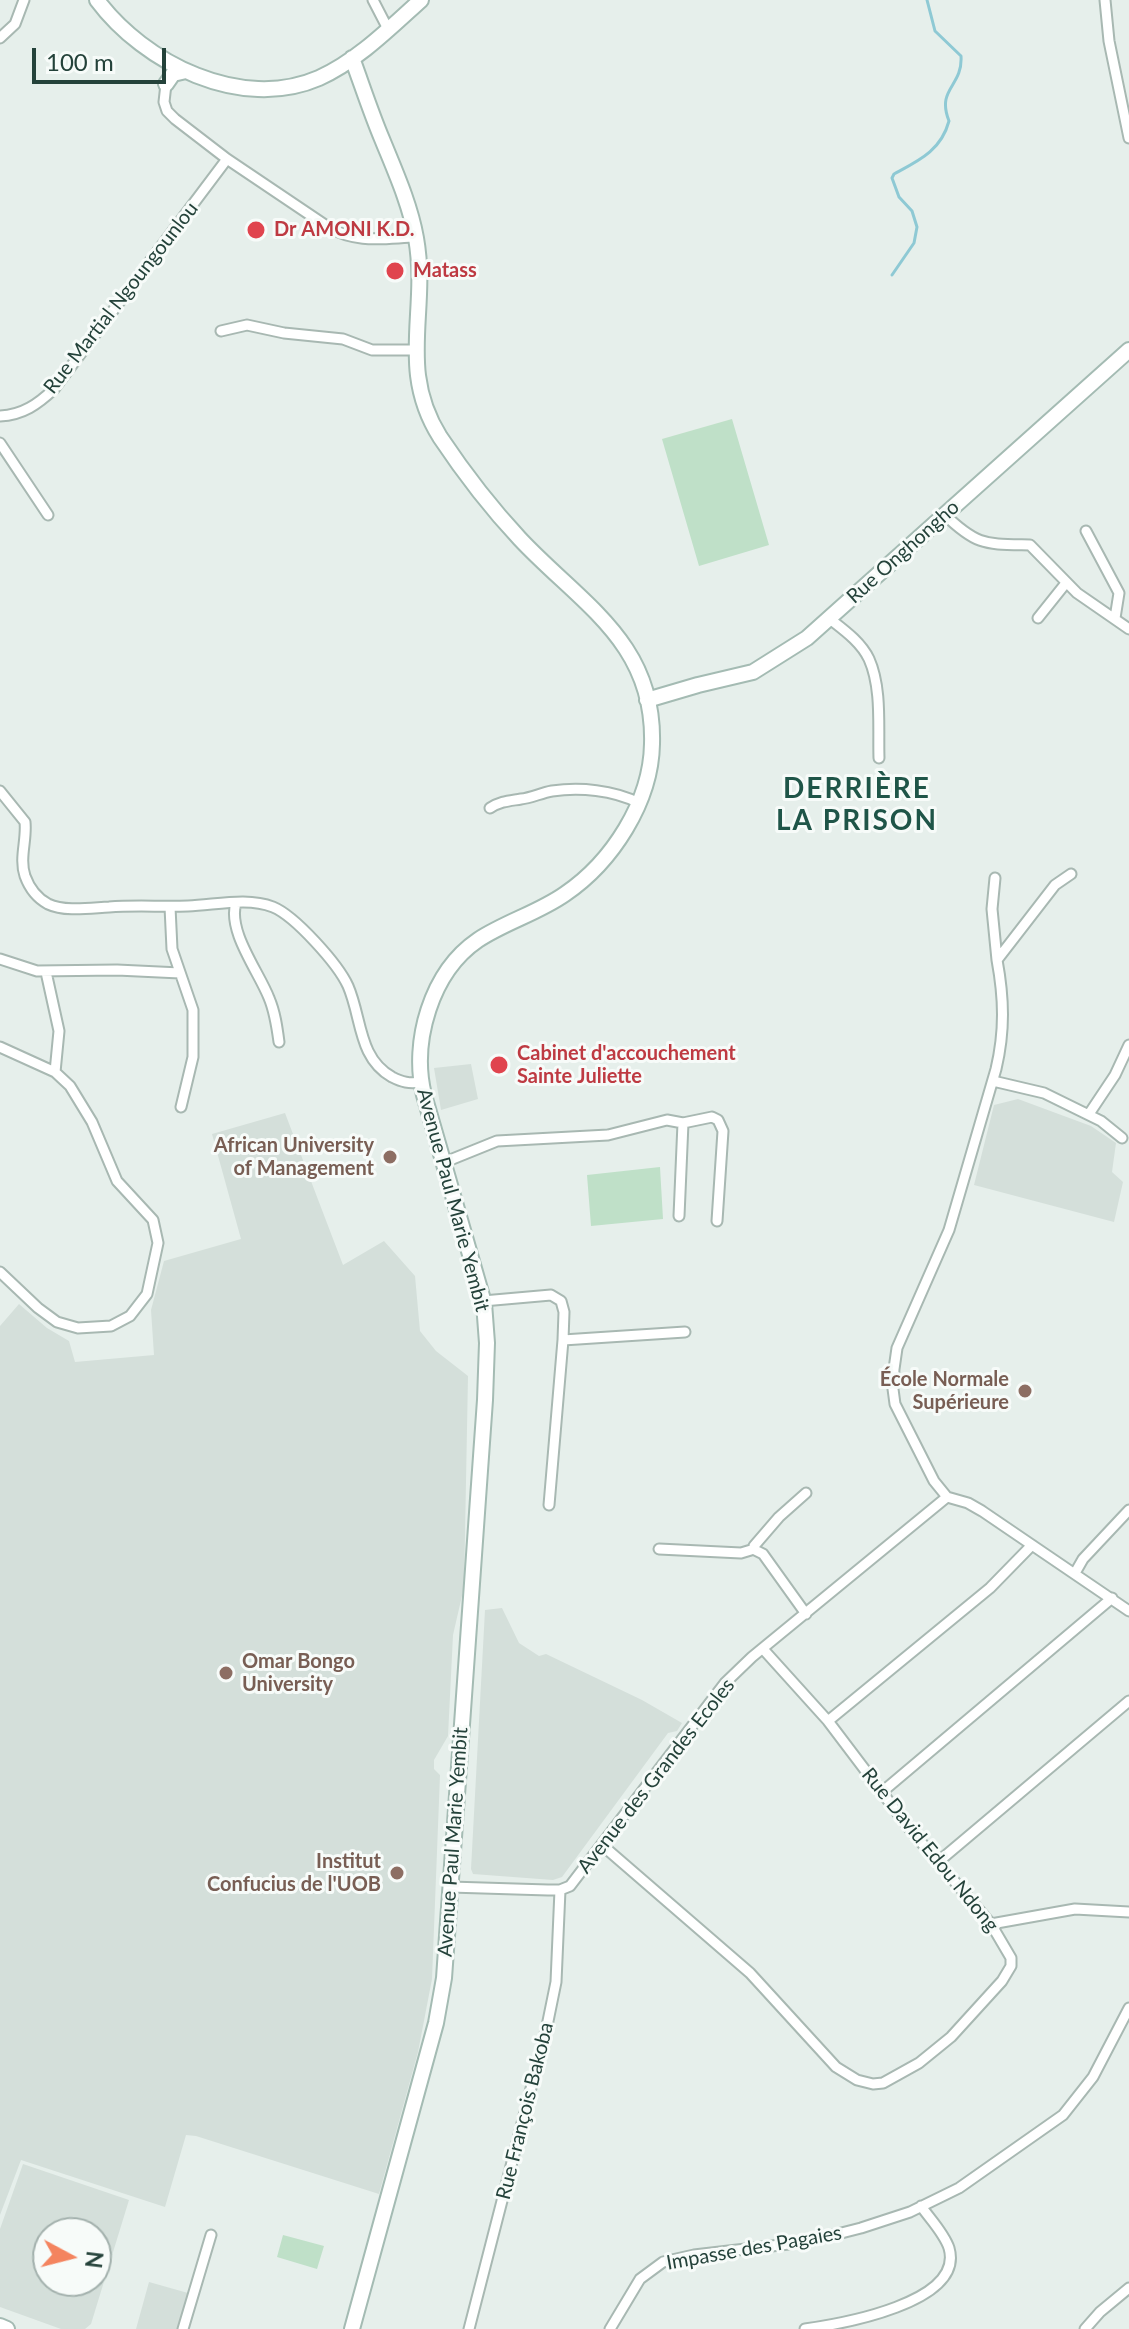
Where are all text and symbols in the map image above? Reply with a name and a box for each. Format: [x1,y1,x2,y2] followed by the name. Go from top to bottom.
[36,32,170,82] scale bar
[46,47,114,76] text: 100 m
[39,197,203,399] street label: Rue Martial Ngoungounlou
[274,218,415,242] place label: Dr AMONI K.D.
[245,219,267,241] marker: Dr AMONI K.D.
[413,259,477,283] place label: Matass
[384,260,406,282] marker: Matass
[842,495,964,609] street label: Rue Onghongho
[776,772,938,838] district label: DERRIÈRE LA PRISON
[517,1042,736,1089] place label: Cabinet d'accouchement Sainte Juliette
[488,1054,510,1076] marker: Cabinet d'accouchement Sainte Juliette
[412,1086,494,1314] street label: Avenue Paul Marie Yembit
[214,1134,374,1181] place label: African University of Management
[381,1148,399,1166] marker: African University of Management
[880,1368,1009,1415] place label: École Normale Supérieure
[1016,1382,1034,1400] marker: École Normale Supérieure
[242,1650,355,1697] place label: Omar Bongo University
[217,1664,235,1682] marker: Omar Bongo University
[572,1674,740,1878] street label: Avenue des Grandes Ecoles
[433,1726,473,1958] street label: Avenue Paul Marie Yembit
[856,1763,1004,1937] street label: Rue David Edou Ndong
[207,1850,381,1897] place label: Institut Confucius de l'UOB
[388,1864,406,1882] marker: Institut Confucius de l'UOB
[491,2020,559,2202] street label: Rue François Bakoba
[32,2217,112,2297] north arrow
[664,2221,844,2275] street label: Impasse des Pagaies
[80,2250,109,2270] text: N

